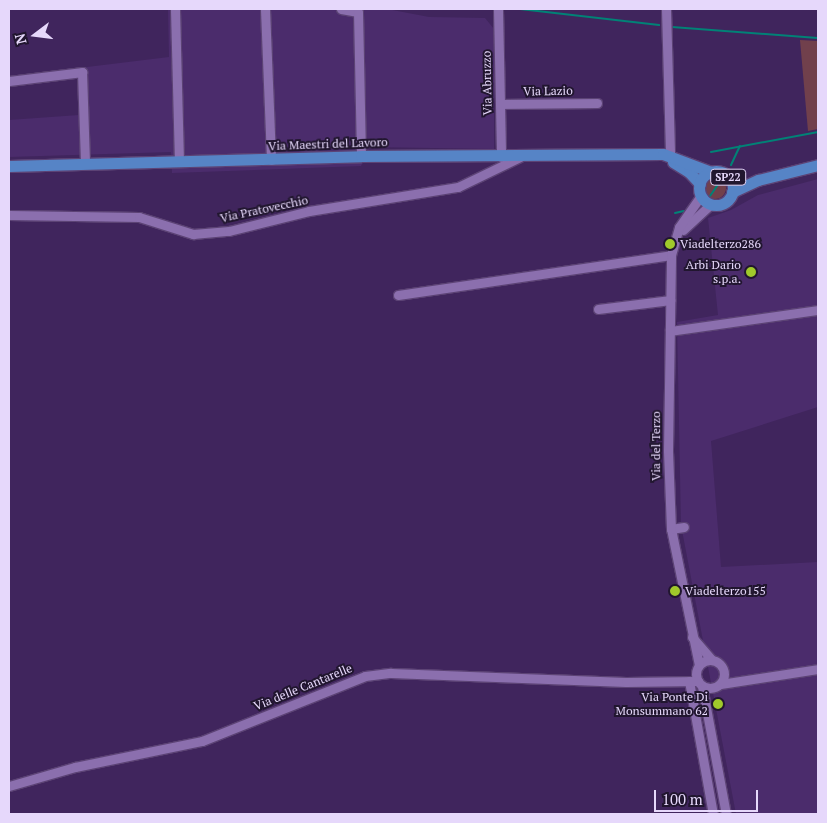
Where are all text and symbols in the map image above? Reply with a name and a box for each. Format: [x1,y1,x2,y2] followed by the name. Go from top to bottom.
[10,10,60,60] north arrow
[9,31,31,47] text: N
[479,50,495,116] street label: Via Abruzzo
[523,83,573,99] street label: Via Lazio
[268,135,388,153] street label: Via Maestri del Lavoro
[709,168,747,186] road number: SP22
[219,193,309,225] street label: Via Pratovecchio
[680,237,761,251] place label: Viadelterzo286
[664,238,676,250] marker: Viadelterzo286
[686,258,741,286] place label: Arbi Dario s.p.a.
[745,266,757,278] marker: Arbi Dario s.p.a.
[649,411,663,481] street label: Via del Terzo
[685,584,766,598] place label: Viadelterzo155
[669,585,681,597] marker: Viadelterzo155
[252,661,354,713] street label: Via delle Cantarelle
[616,690,708,718] place label: Via Ponte Di Monsummano 62
[712,698,724,710] marker: Via Ponte Di Monsummano 62
[657,780,761,812] scale bar
[662,789,703,809] text: 100 m

